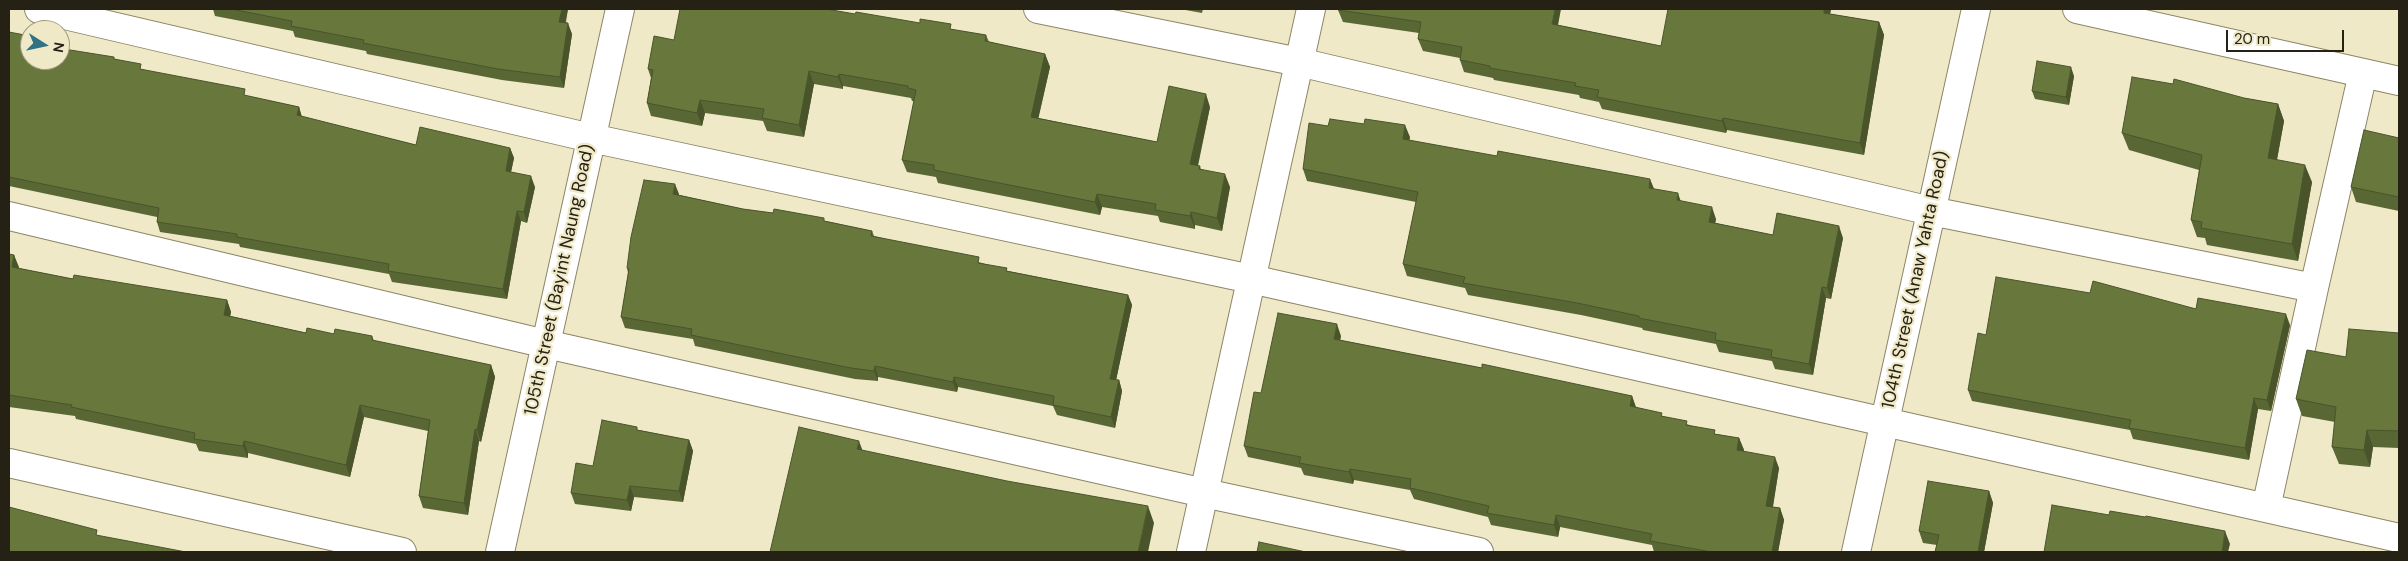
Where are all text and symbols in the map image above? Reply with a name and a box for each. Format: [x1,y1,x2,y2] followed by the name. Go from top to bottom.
[20,20,70,70] north arrow
[2228,20,2346,52] scale bar
[2234,29,2270,49] text: 20 m
[49,41,69,54] text: N
[521,142,599,418] street label: 105th Street (Bayint Naung Road)
[1878,149,1954,411] street label: 104th Street (Anaw Yahta Road)

